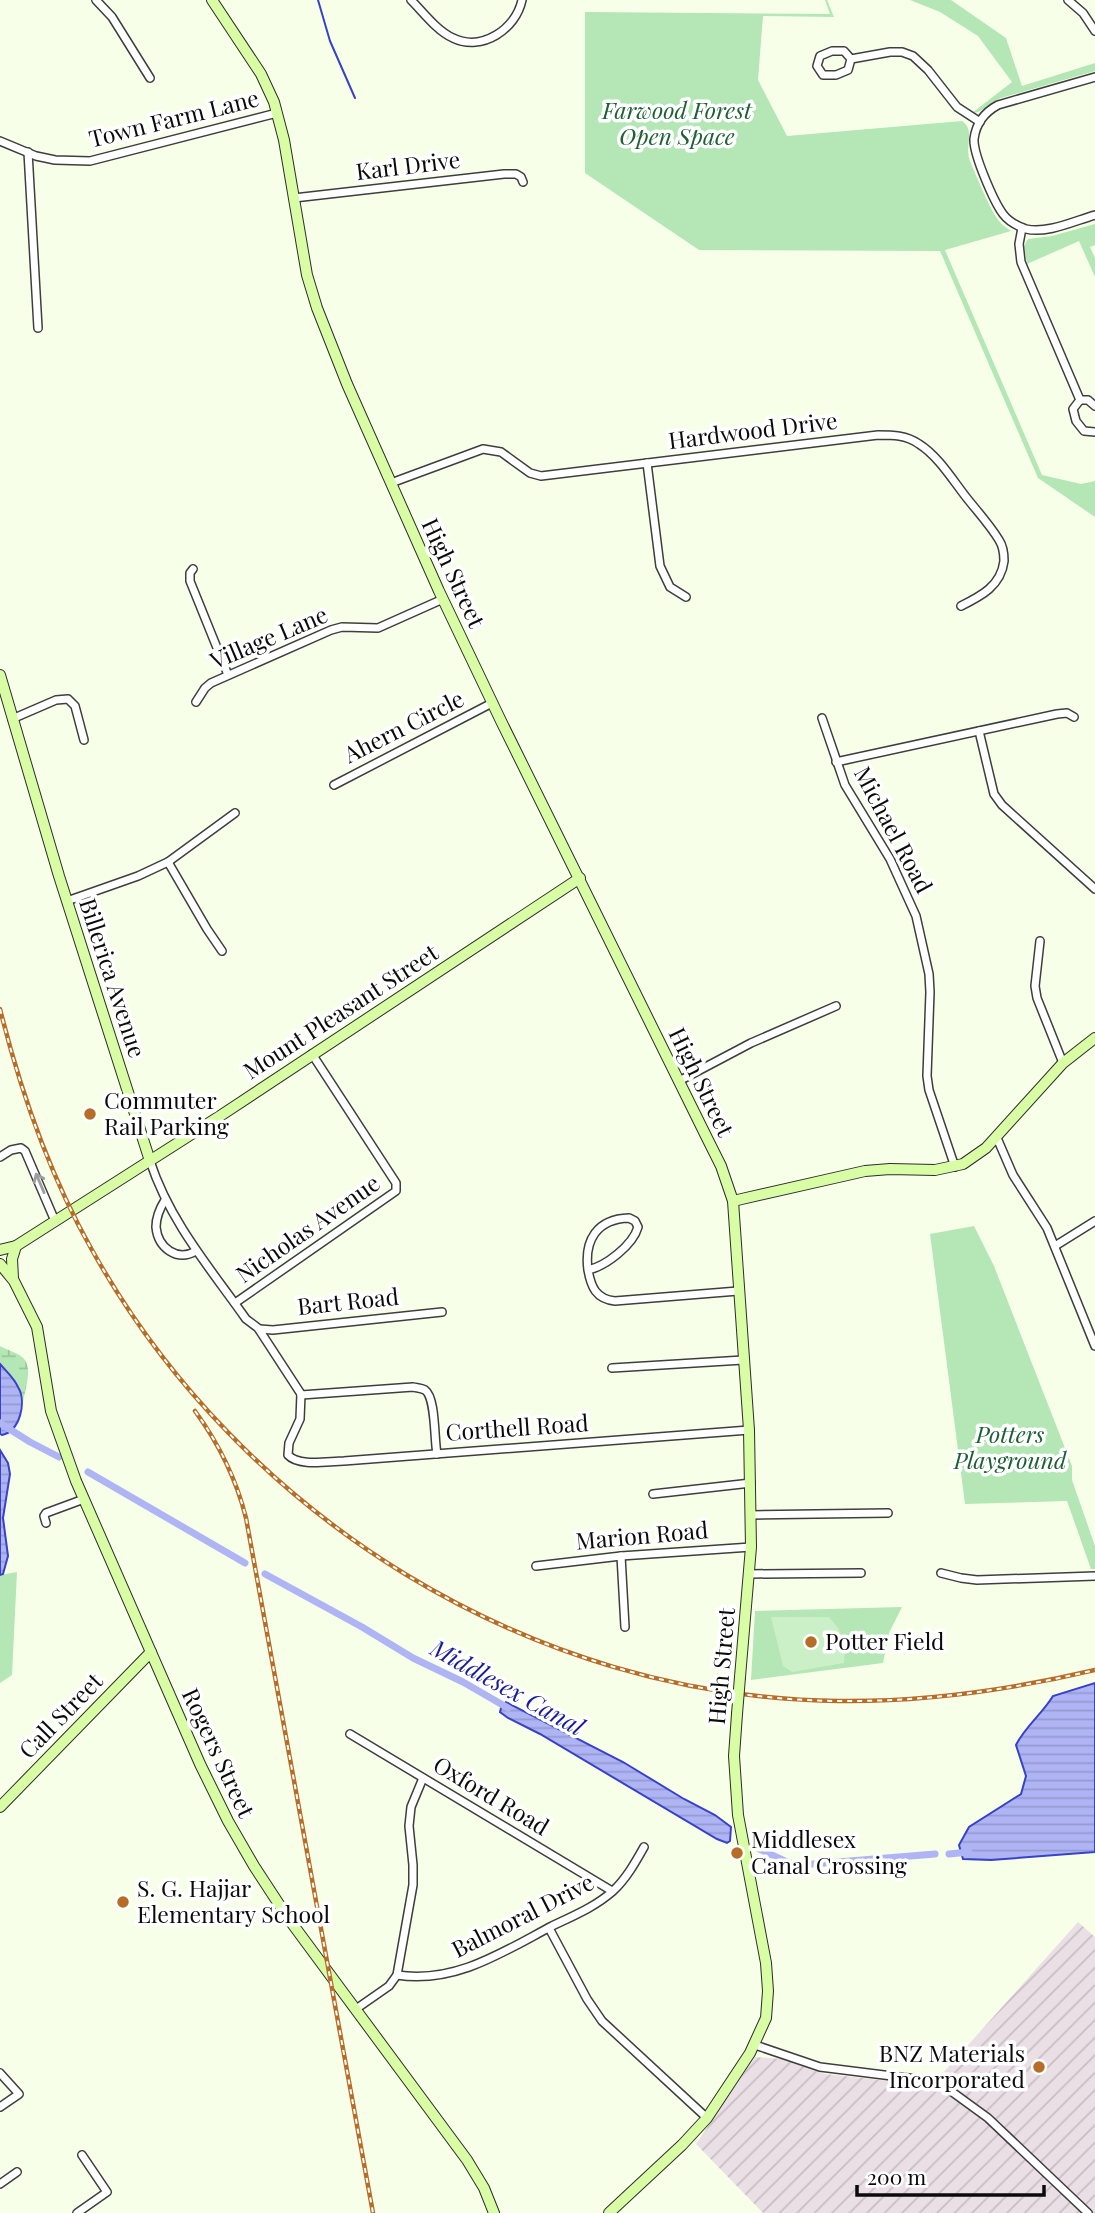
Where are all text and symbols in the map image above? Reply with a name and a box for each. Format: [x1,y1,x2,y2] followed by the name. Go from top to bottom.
[86,81,262,154] street label: Town Farm Lane
[601,94,753,151] park label: Farwood Forest Open Space
[354,143,462,186] street label: Karl Drive
[667,404,839,455] street label: Hardwood Drive
[416,513,494,633] street label: High Street
[204,598,332,676] street label: Village Lane
[337,682,469,770] street label: Ahern Circle
[848,761,941,898] street label: Michael Road
[73,894,154,1061] street label: Billerica Avenue
[237,936,444,1085] street label: Mount Pleasant Street
[663,1022,742,1142] street label: High Street
[104,1084,229,1141] place label: Commuter Rail Parking
[82,1106,98,1122] marker: Commuter Rail Parking
[229,1167,385,1289] street label: Nicholas Avenue
[32,1173,45,1195] one-way arrow
[296,1280,400,1321] street label: Bart Road
[444,1406,589,1447] street label: Corthell Road
[953,1418,1067,1475] park label: Potters Playground
[574,1513,709,1556] street label: Marion Road
[700,1605,741,1726] street label: High Street
[825,1625,944,1656] place label: Potter Field
[425,1630,592,1742] water label: Middlesex Canal
[803,1634,819,1650] marker: Potter Field
[11,1665,109,1765] street label: Call Street
[176,1683,263,1823] street label: Rogers Street
[428,1748,555,1841] street label: Oxford Road
[751,1823,907,1880] place label: Middlesex Canal Crossing
[729,1845,745,1861] marker: Middlesex Canal Crossing
[446,1866,599,1964] street label: Balmoral Drive
[137,1872,330,1929] place label: S. G. Hajjar Elementary School
[115,1894,131,1910] marker: S. G. Hajjar Elementary School
[879,2037,1025,2094] place label: BNZ Materials Incorporated
[1031,2059,1047,2075] marker: BNZ Materials Incorporated
[857,2154,1044,2198] scale bar
[867,2162,926,2190] text: 200 m

